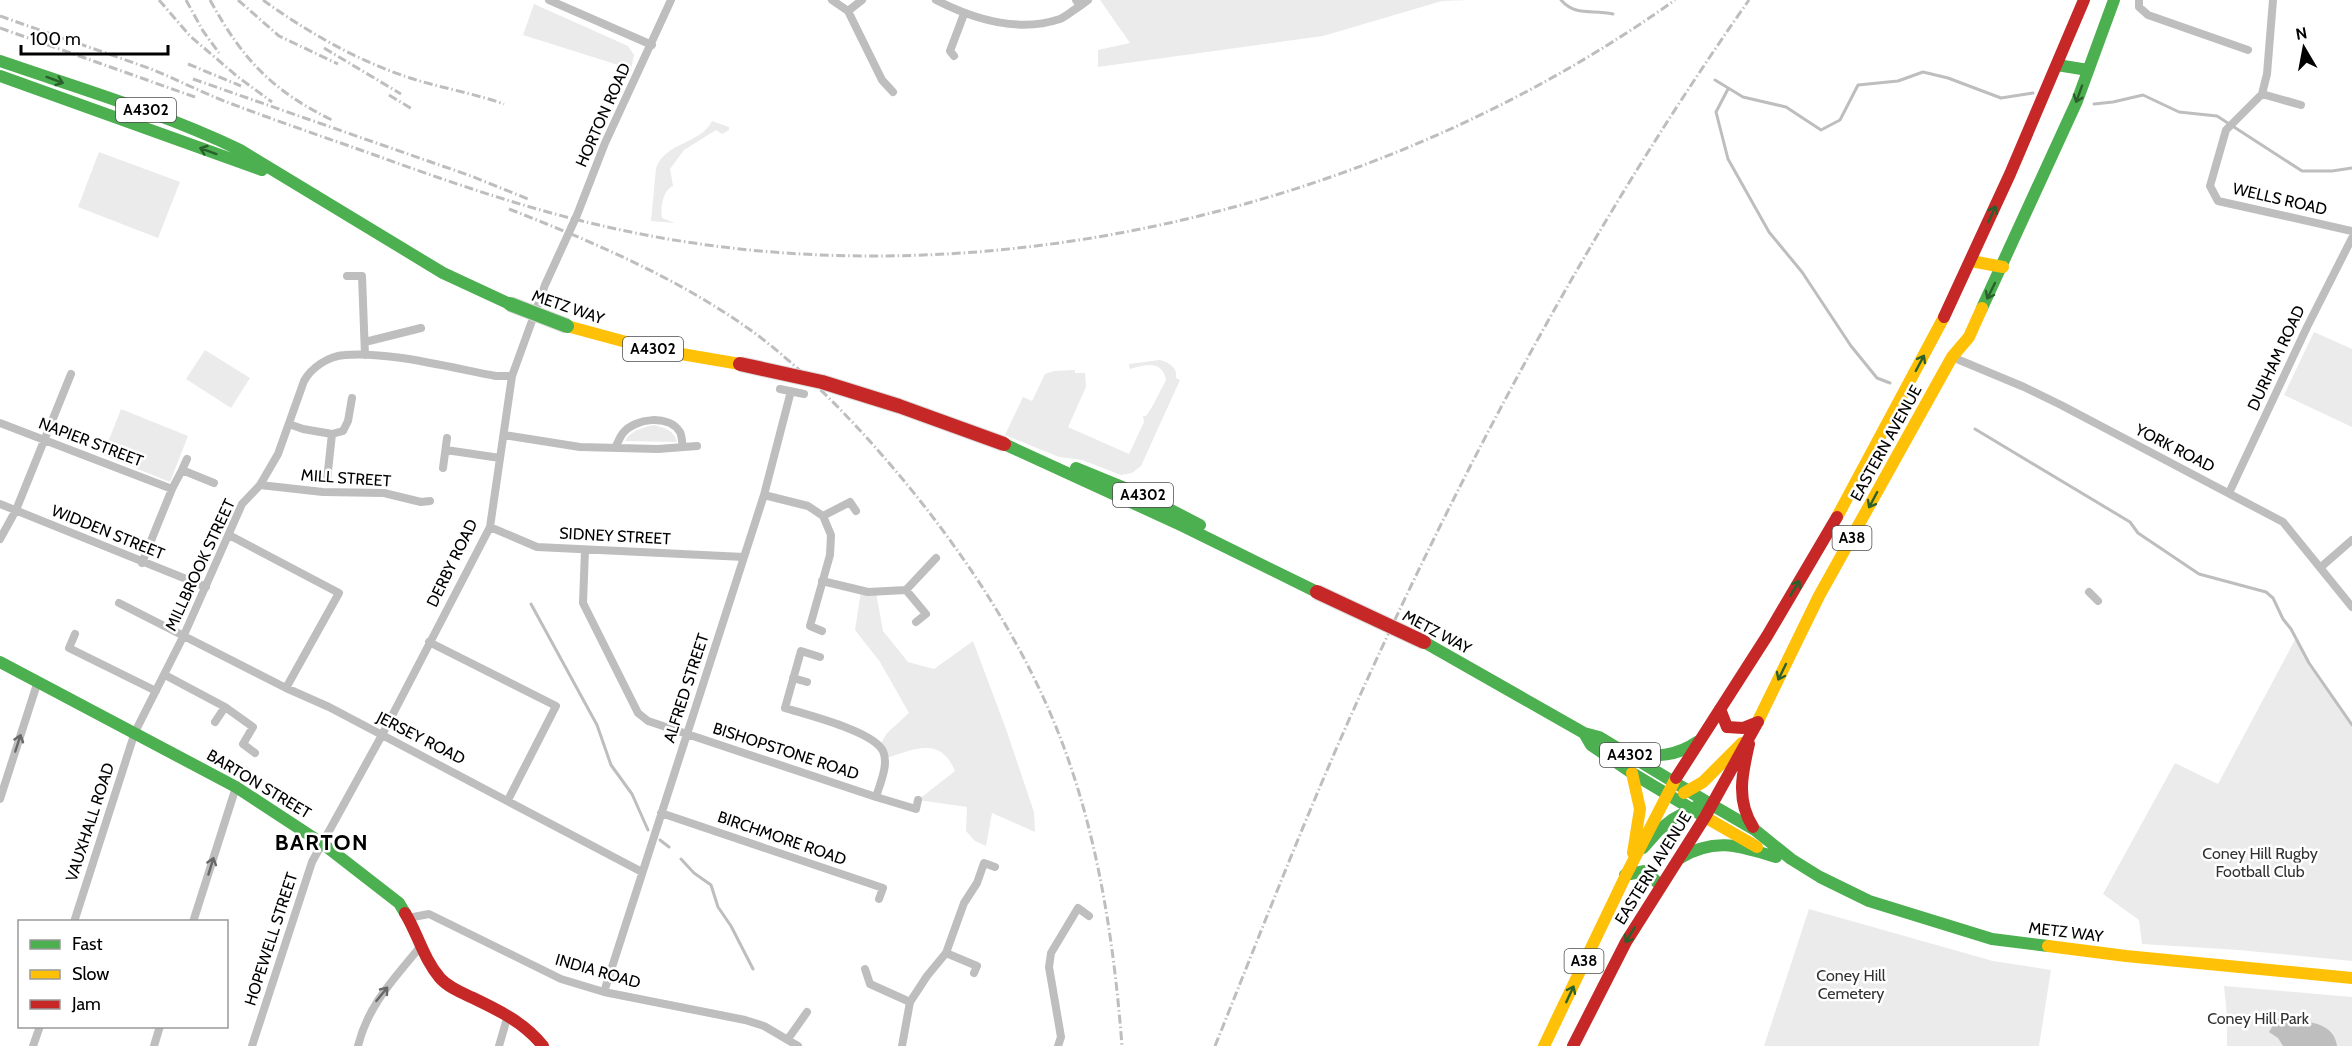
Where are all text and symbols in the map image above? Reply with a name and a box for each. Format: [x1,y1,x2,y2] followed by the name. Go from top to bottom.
[21,18,168,56] scale bar
[2274,18,2334,78] north arrow
[2294,23,2309,44] text: N
[30,28,81,50] text: 100 m
[572,60,634,170] street label: HORTON ROAD
[45,76,64,87] one-way arrow
[2073,84,2084,103] one-way arrow
[116,98,176,122] road number: A4302
[200,144,218,155] one-way arrow
[2231,179,2329,219] street label: WELLS ROAD
[1987,205,1998,223] one-way arrow
[1984,282,1996,300] one-way arrow
[529,286,607,329] street label: METZ WAY
[2243,302,2309,414] street label: DURHAM ROAD
[623,337,683,361] road number: A4302
[1914,355,1926,372] one-way arrow
[1846,382,1926,504] street label: EASTERN AVENUE
[36,413,146,471] street label: NAPIER STREET
[2131,419,2218,476] street label: YORK ROAD
[300,465,392,491] street label: MILL STREET
[1113,483,1173,507] road number: A4302
[1867,491,1879,508] one-way arrow
[161,496,239,634] street label: MILLBROOK STREET
[49,501,168,563] street label: WIDDEN STREET
[423,516,481,610] street label: DERBY ROAD
[559,524,672,548] street label: SIDNEY STREET
[1832,526,1872,550] road number: A38
[1790,580,1802,597] one-way arrow
[1399,606,1475,658] street label: METZ WAY
[659,631,713,745] street label: ALFRED STREET
[1776,663,1788,681] one-way arrow
[373,707,468,768] street label: JERSEY ROAD
[711,718,861,784] street label: BISHOPSTONE ROAD
[13,734,24,753] one-way arrow
[1600,743,1660,767] road number: A4302
[204,745,315,823] street label: BARTON STREET
[62,760,118,884] street label: VAUXHALL ROAD
[715,807,849,869] street label: BIRCHMORE ROAD
[1611,808,1695,928] street label: EASTERN AVENUE
[275,829,369,856] district label: BARTON
[2202,844,2318,881] park label: Coney Hill Rugby Football Club
[206,857,217,876] one-way arrow
[240,870,302,1008] street label: HOPEWELL STREET
[2028,918,2105,946] street label: METZ WAY
[18,920,228,1028] legend
[1623,926,1635,943] one-way arrow
[72,933,103,955] text: Fast
[1564,949,1604,973] road number: A38
[553,950,643,992] street label: INDIA ROAD
[72,963,109,985] text: Slow
[1816,966,1886,1003] park label: Coney Hill Cemetery
[1564,985,1576,1003] one-way arrow
[376,986,389,1002] one-way arrow
[71,993,101,1015] text: Jam
[2207,1009,2310,1028] park label: Coney Hill Park

